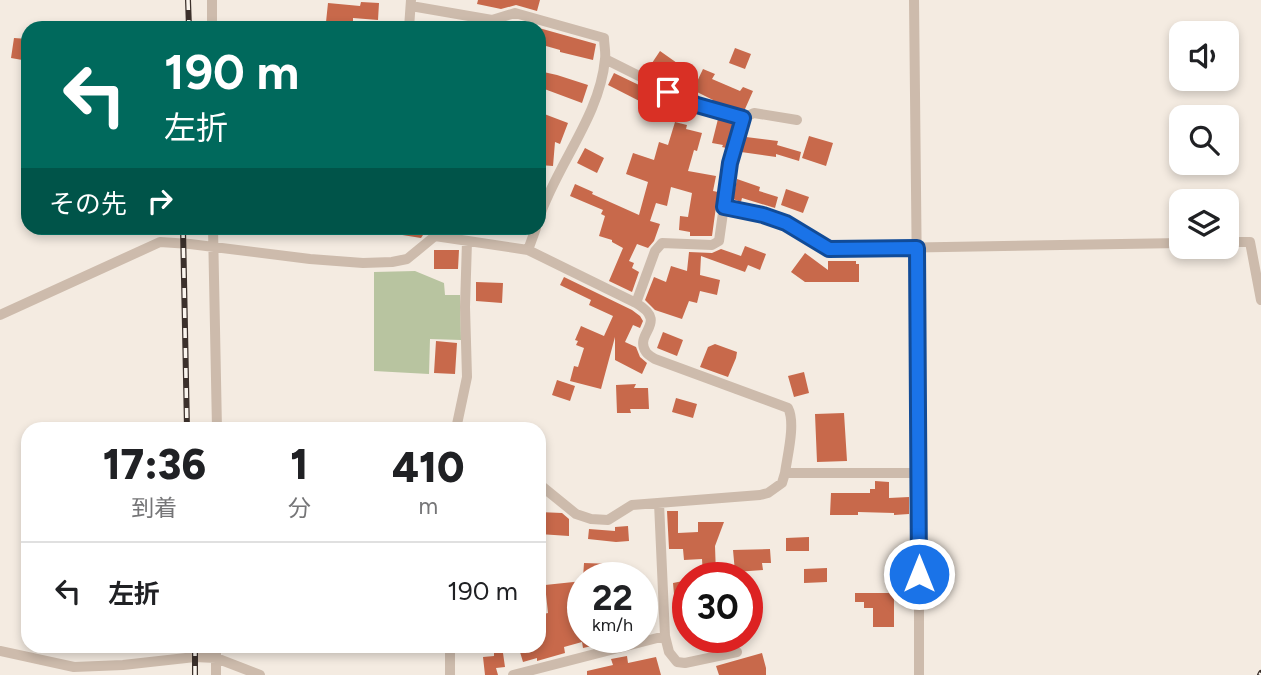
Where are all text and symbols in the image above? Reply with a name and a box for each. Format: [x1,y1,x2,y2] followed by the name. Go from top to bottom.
[1169,21,1239,259] map controls
[1169,21,1239,91] button: sound
[164,42,299,101] text: 190 m
[49,49,140,140] icon: left
[638,62,698,122] pin
[649,73,687,111] icon: arrive
[1169,105,1239,175] button: search
[164,109,228,147] text: 左折
[141,182,179,220] icon: right
[49,188,127,220] text: その先
[1169,189,1239,259] button: layers
[103,439,206,490] text: 17:36
[290,439,308,490] text: 1
[392,442,464,493] text: 410
[419,492,438,520] text: m
[131,494,177,522] text: 到着
[288,494,311,522] text: 分
[882,537,956,611] position arrow
[672,562,763,653] speed limit sign: 30
[49,572,87,610] icon: left
[447,575,518,607] text: 190 m
[592,577,633,619] text: 22
[108,578,160,610] text: 左折
[592,614,633,636] text: km/h

